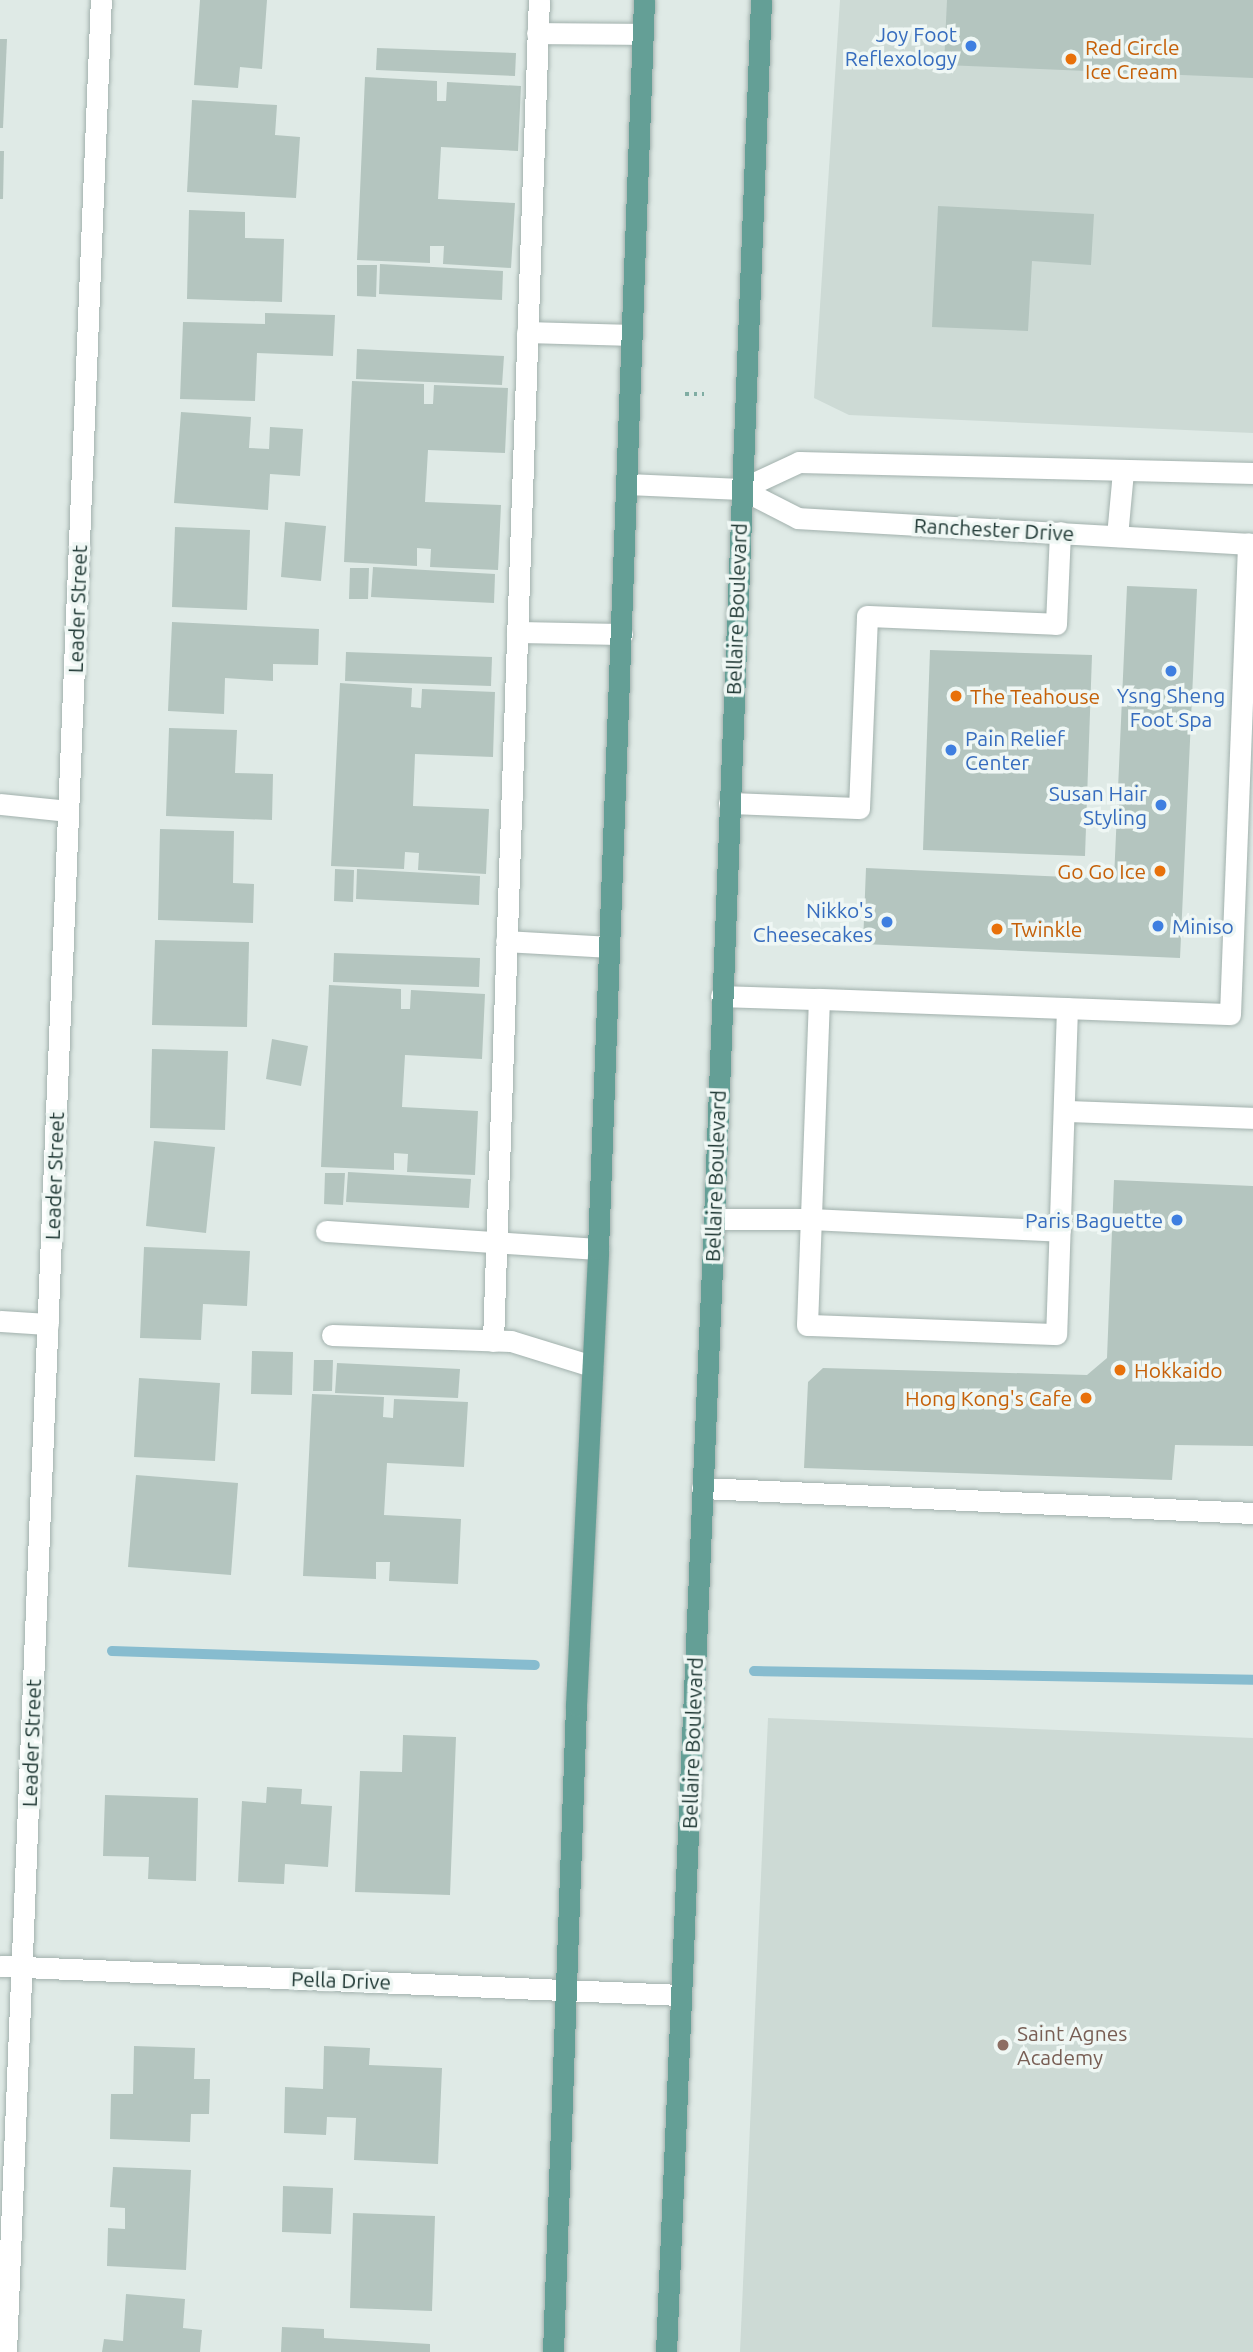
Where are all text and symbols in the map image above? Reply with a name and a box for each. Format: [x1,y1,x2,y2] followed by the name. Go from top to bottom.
[845,21,957,71] place label: Joy Foot Reflexology
[1085,34,1179,84] place label: Red Circle Ice Cream
[963,38,979,54] marker: Joy Foot Reflexology
[1063,51,1079,67] marker: Red Circle Ice Cream
[913,512,1075,546] street label: Ranchester Drive
[720,523,752,695] street label: Bellaire Boulevard
[62,544,92,674] street label: Leader Street
[1163,663,1179,679] marker: Ysng Sheng Foot Spa
[1117,682,1225,732] place label: Ysng Sheng Foot Spa
[970,683,1100,709] place label: The Teahouse
[948,688,964,704] marker: The Teahouse
[965,725,1065,775] place label: Pain Relief Center
[943,742,959,758] marker: Pain Relief Center
[1049,780,1147,830] place label: Susan Hair Styling
[1153,797,1169,813] marker: Susan Hair Styling
[1057,858,1146,884] place label: Go Go Ice
[1152,863,1168,879] marker: Go Go Ice
[753,897,873,947] place label: Nikko's Cheesecakes
[1172,913,1234,939] place label: Miniso
[879,914,895,930] marker: Nikko's Cheesecakes
[1011,916,1082,942] place label: Twinkle
[1150,918,1166,934] marker: Miniso
[989,921,1005,937] marker: Twinkle
[699,1090,731,1262] street label: Bellaire Boulevard
[39,1111,69,1241] street label: Leader Street
[1025,1207,1163,1233] place label: Paris Baguette
[1169,1212,1185,1228] marker: Paris Baguette
[1134,1357,1223,1383] place label: Hokkaido
[1112,1362,1128,1378] marker: Hokkaido
[905,1385,1072,1411] place label: Hong Kong's Cafe
[1078,1390,1094,1406] marker: Hong Kong's Cafe
[676,1657,708,1829] street label: Bellaire Boulevard
[16,1678,46,1808] street label: Leader Street
[291,1966,391,1994] street label: Pella Drive
[1017,2020,1127,2070] place label: Saint Agnes Academy
[995,2037,1011,2053] marker: Saint Agnes Academy

